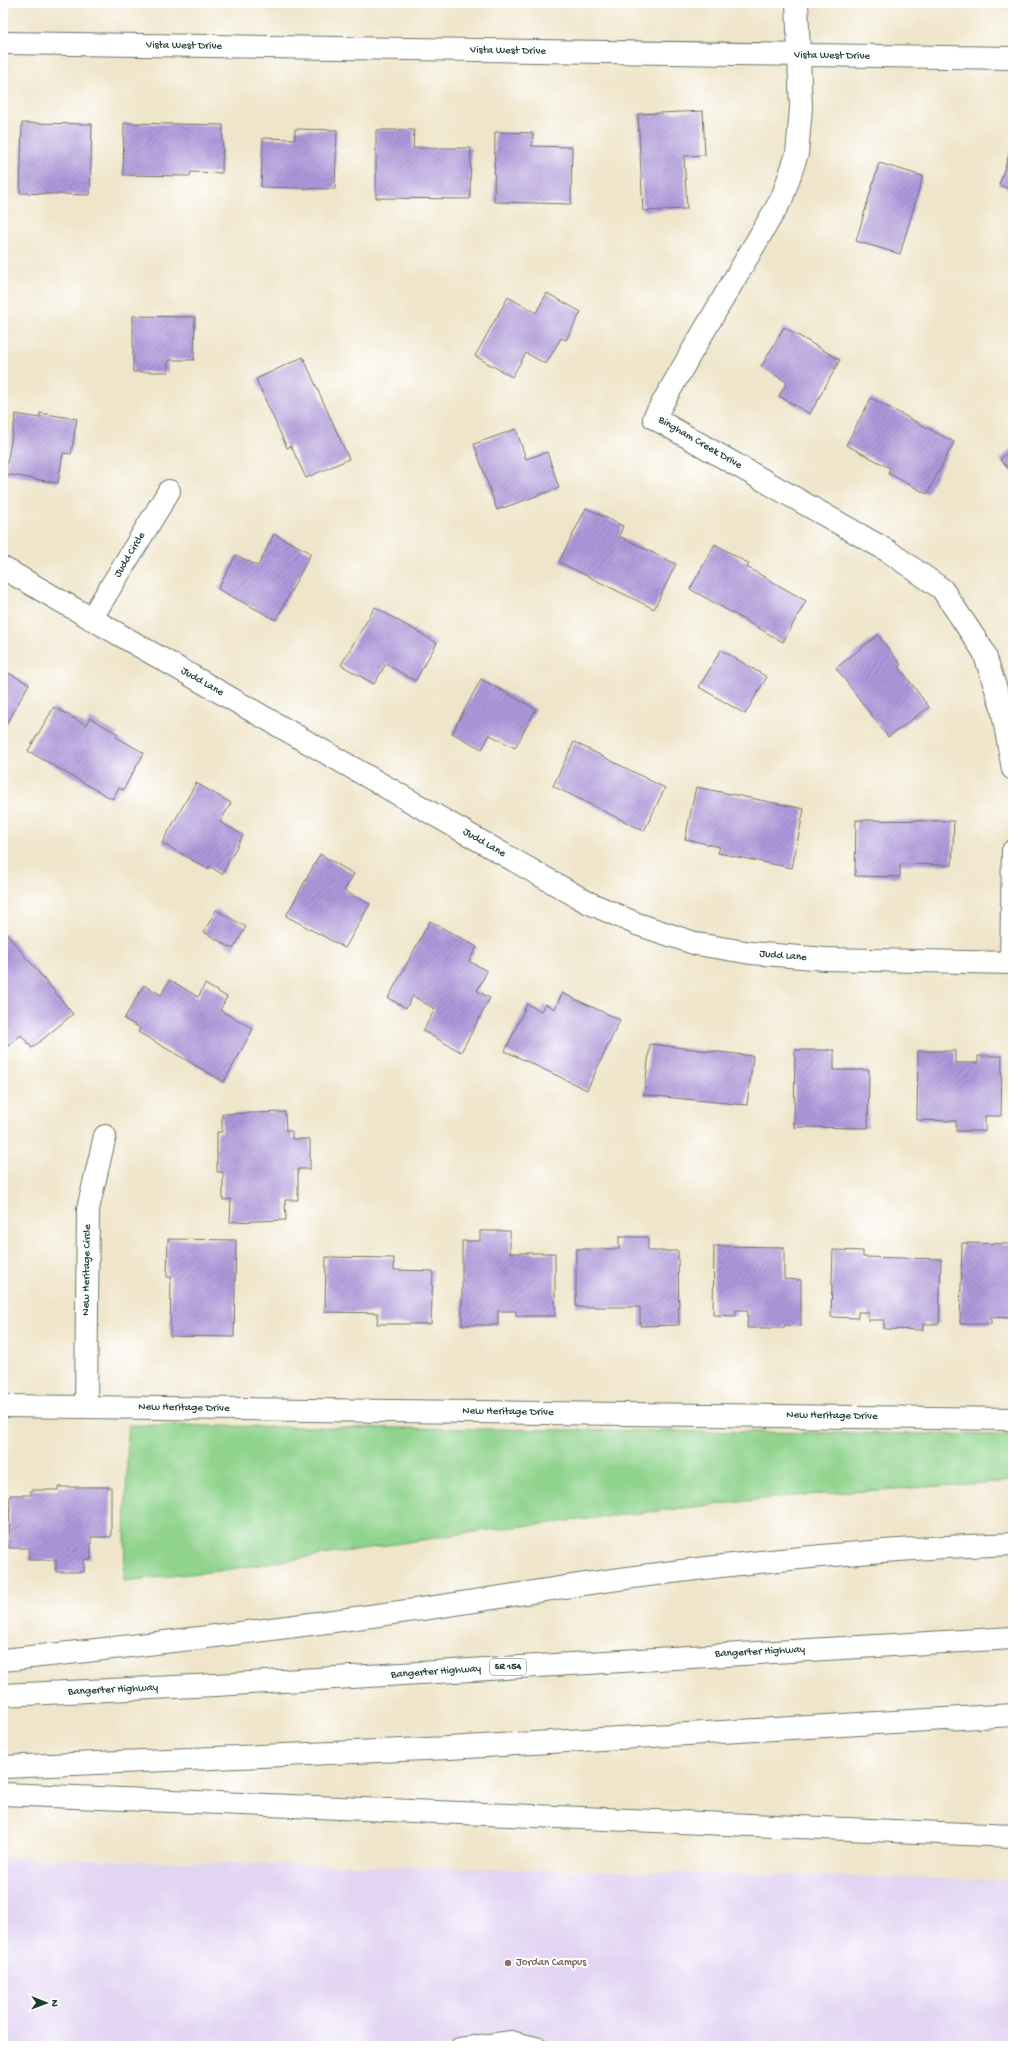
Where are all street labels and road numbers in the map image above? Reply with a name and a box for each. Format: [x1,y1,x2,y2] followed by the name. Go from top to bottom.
[145,39,222,53] street label: Vista West Drive
[469,44,546,58] street label: Vista West Drive
[793,49,870,63] street label: Vista West Drive
[655,414,744,472] street label: Bingham Creek Drive
[112,530,148,580] street label: Judd Circle
[178,665,226,699] street label: Judd Lane
[460,826,508,860] street label: Judd Lane
[759,948,808,964] street label: Judd Lane
[80,1224,94,1316] street label: New Heritage Circle
[138,1401,230,1415] street label: New Heritage Drive
[462,1405,554,1419] street label: New Heritage Drive
[786,1409,878,1423] street label: New Heritage Drive
[714,1644,806,1660] street label: Bangerter Highway
[490,1659,526,1675] road number: SR 154
[390,1663,482,1681] street label: Bangerter Highway
[67,1682,159,1698] street label: Bangerter Highway

